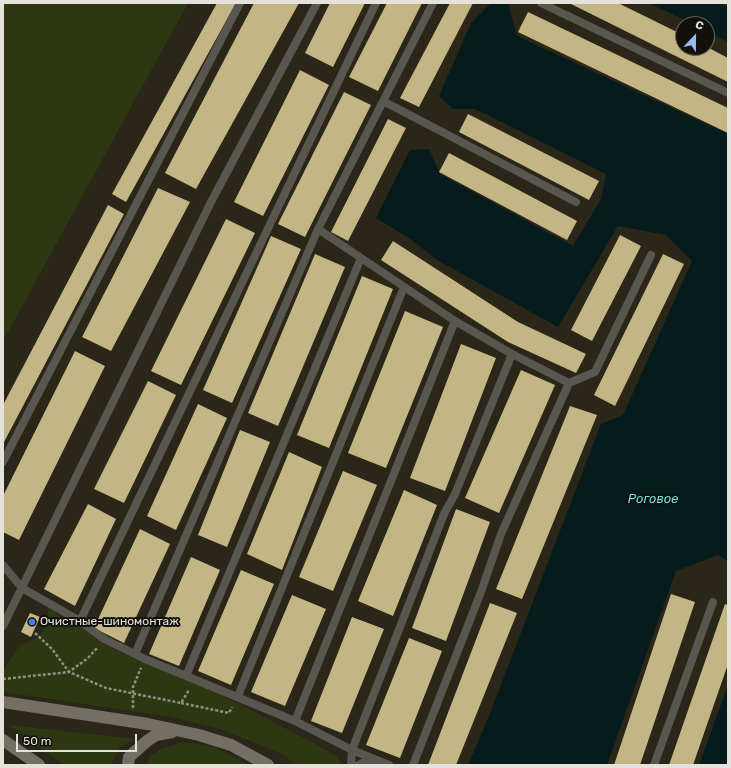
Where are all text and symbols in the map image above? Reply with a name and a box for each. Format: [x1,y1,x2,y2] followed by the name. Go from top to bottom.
[675,16,715,56] north arrow
[693,18,705,33] text: С
[628,491,678,507] water label: Роговое
[40,615,179,629] place label: Очистные-шиномонтаж
[27,617,37,627] marker: Очистные-шиномонтаж
[18,726,139,752] scale bar
[23,734,51,748] text: 50 m

